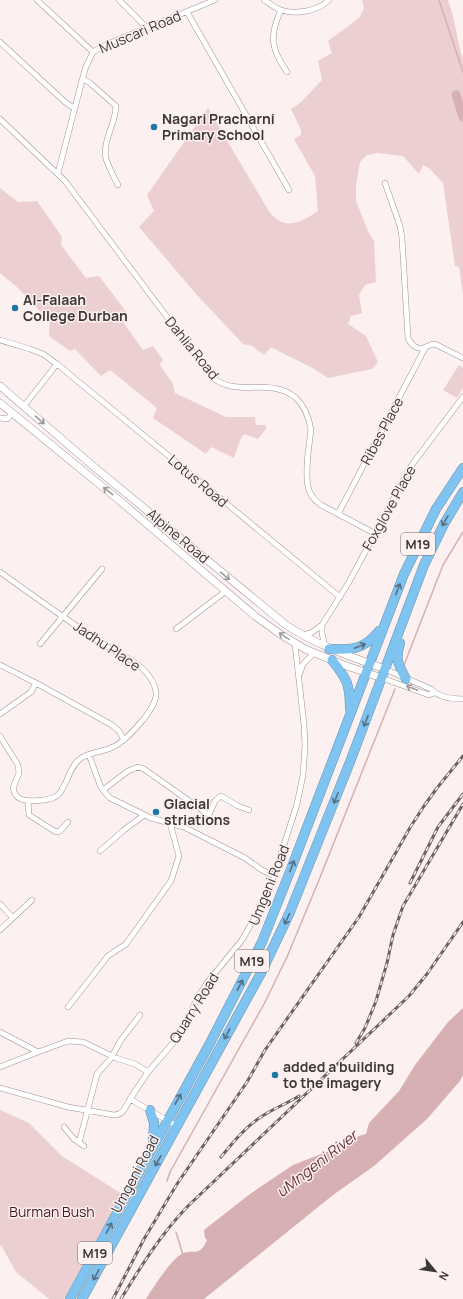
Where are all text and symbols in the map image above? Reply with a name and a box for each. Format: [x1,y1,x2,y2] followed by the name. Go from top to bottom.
[96,6,184,57] street label: Muscari Road
[162,109,275,144] place label: Nagari Pracharni Primary School
[149,122,159,132] marker: Nagari Pracharni Primary School
[23,290,128,325] place label: Al-Falaah College Durban
[10,303,20,313] marker: Al-Falaah College Durban
[161,312,224,383] street label: Dahlia Road
[356,394,407,468] street label: Ribes Place
[35,415,46,424] one-way arrow
[164,450,232,511] street label: Lotus Road
[357,462,420,554] street label: Foxglove Place
[102,487,113,496] one-way arrow
[143,504,214,567] street label: Alpine Road
[441,515,449,527] one-way arrow
[401,533,435,555] road number: M19
[220,572,231,580] one-way arrow
[394,584,402,596] one-way arrow
[70,616,145,675] street label: Jadhu Place
[278,632,289,640] one-way arrow
[354,642,366,650] one-way arrow
[406,683,418,691] one-way arrow
[361,715,369,727] one-way arrow
[332,792,339,804] one-way arrow
[164,794,231,829] place label: Glacial striations
[151,807,161,817] marker: Glacial striations
[244,842,293,928] street label: Umgeni Road
[289,860,297,872] one-way arrow
[283,912,290,924] one-way arrow
[235,950,269,972] road number: M19
[164,969,223,1047] street label: Quarry Road
[237,979,244,991] one-way arrow
[222,1028,230,1040] one-way arrow
[283,1057,394,1092] place label: added a building to the imagery
[270,1070,280,1080] marker: added a building to the imagery
[175,1093,183,1105] one-way arrow
[272,1124,364,1202] water label: uMngeni River
[106,1132,163,1216] street label: Umgeni Road
[154,1154,162,1166] one-way arrow
[9,1202,95,1221] park label: Burman Bush
[105,1222,113,1234] one-way arrow
[78,1242,112,1264] road number: M19
[415,1251,455,1291] north arrow
[92,1268,99,1280] one-way arrow
[436,1269,453,1283] text: N

